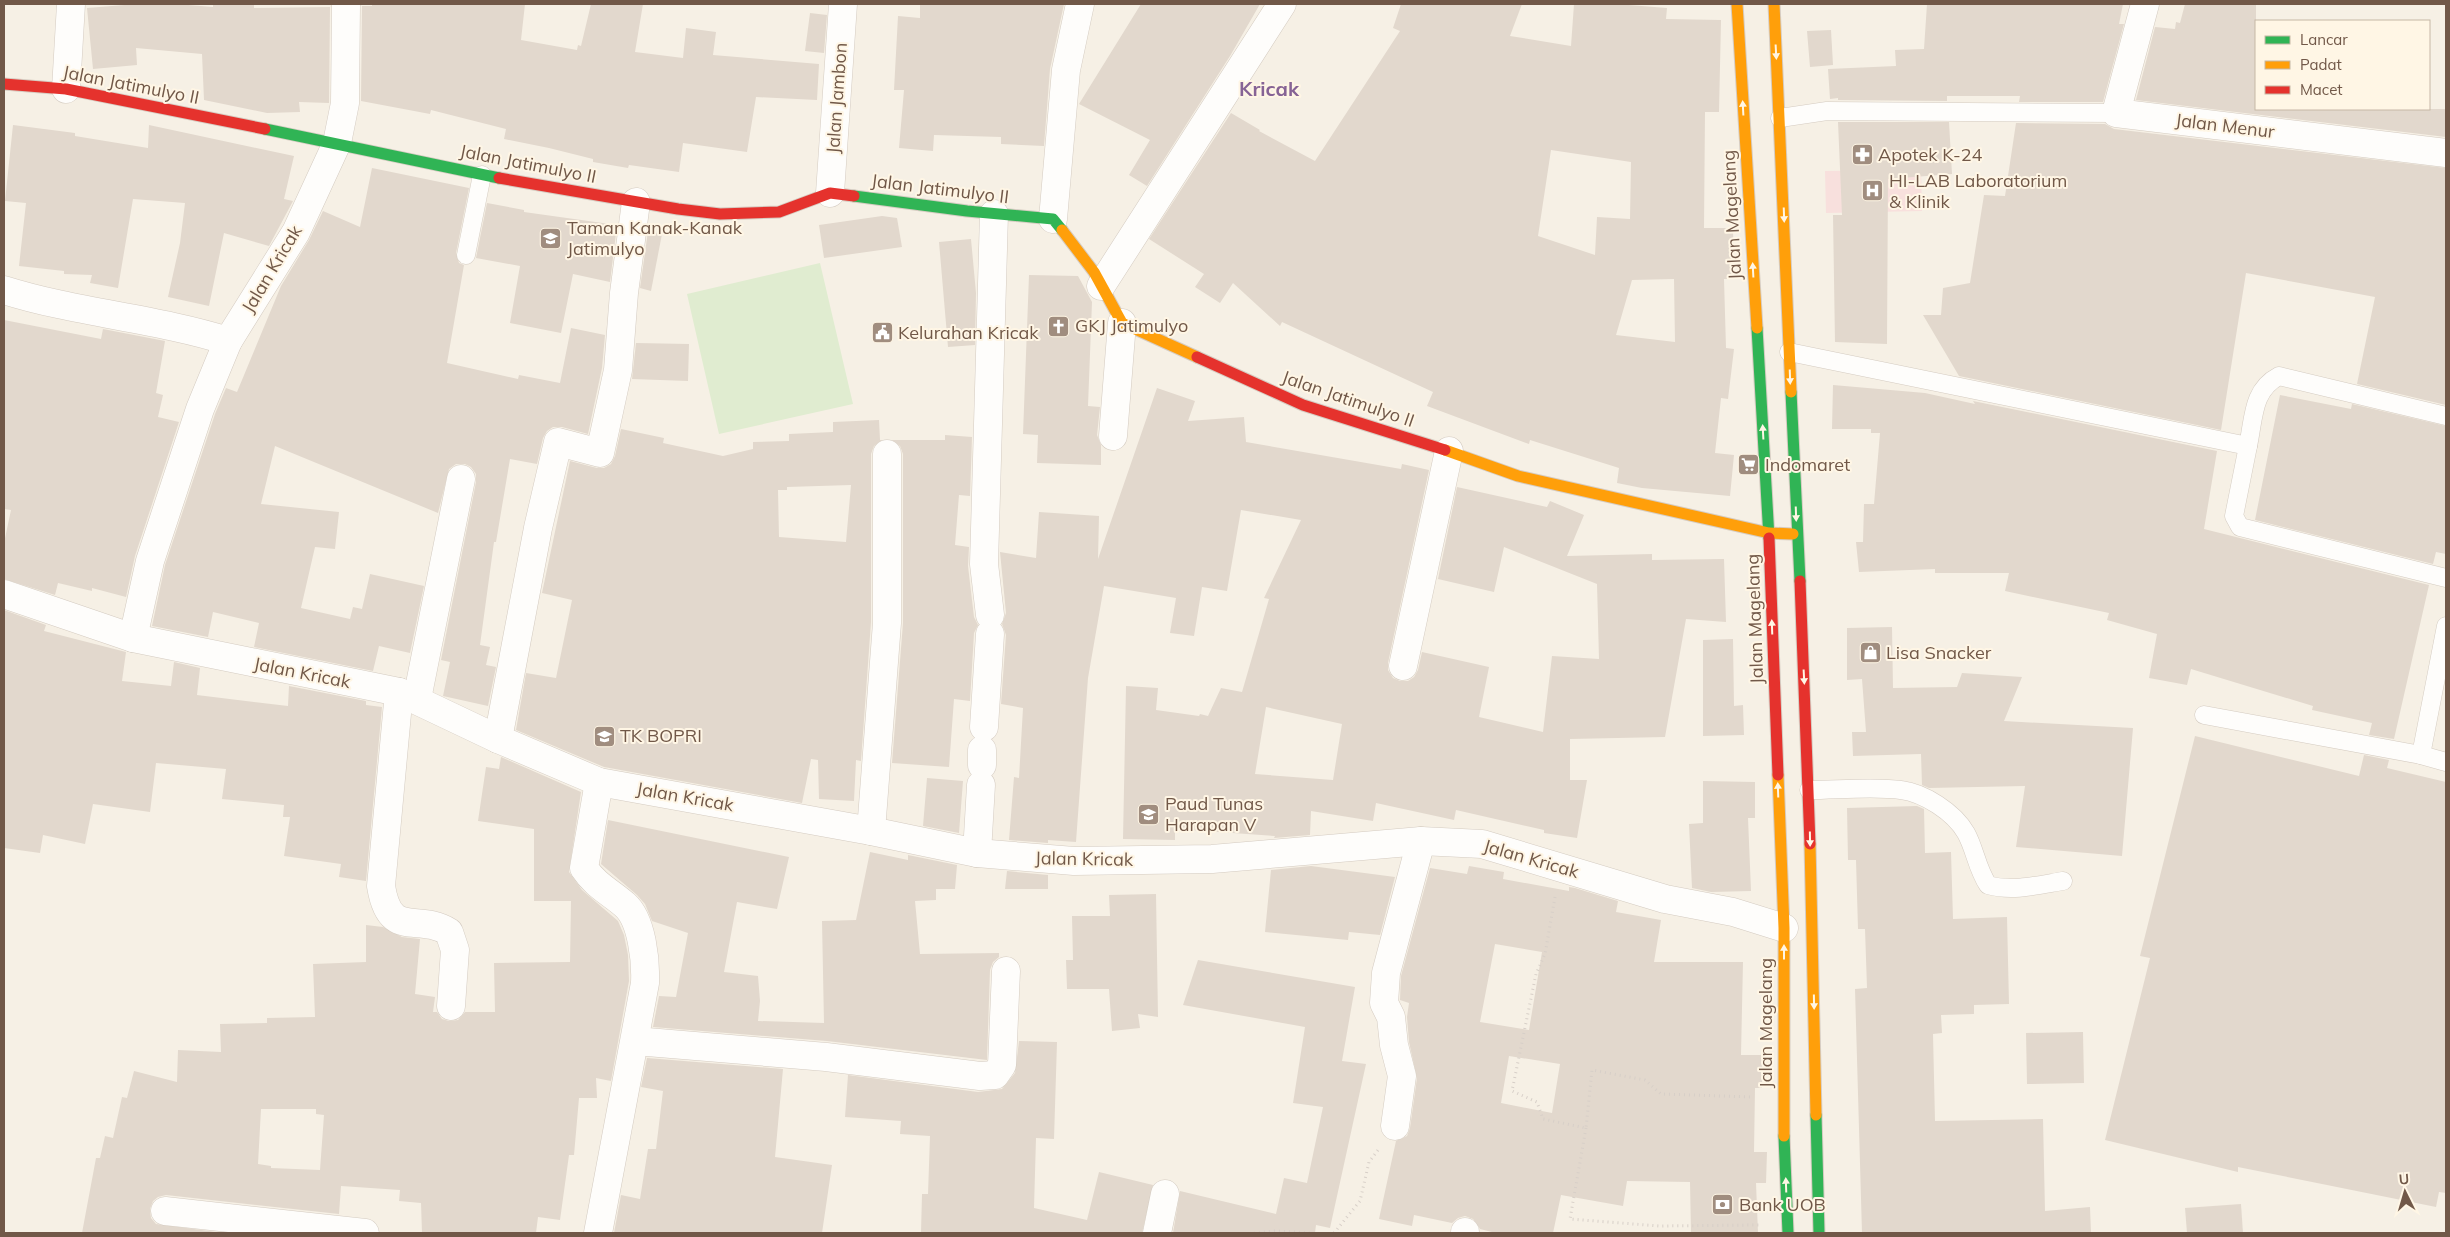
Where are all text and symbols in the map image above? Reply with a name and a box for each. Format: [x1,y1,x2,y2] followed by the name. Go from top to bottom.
[2255,20,2430,110] legend
[2300,30,2348,49] text: Lancar
[821,42,852,154] street label: Jalan Jambon
[1773,45,1781,61] one-way arrow
[2300,55,2342,74] text: Padat
[61,60,201,109] street label: Jalan Jatimulyo II
[1239,76,1300,101] district label: Kricak
[2300,80,2343,99] text: Macet
[1739,99,1747,115] one-way arrow
[2174,108,2276,143] street label: Jalan Menur
[458,139,598,188] street label: Jalan Jatimulyo II
[1850,143,1874,167] pharmacy icon: Apotek K-24
[1878,143,1983,166] place label: Apotek K-24
[1717,149,1746,281] street label: Jalan Magelang
[870,169,1010,208] street label: Jalan Jatimulyo II
[1889,169,2067,213] place label: HI-LAB Laboratorium & Klinik
[1861,179,1885,203] hospital icon: HI-LAB Laboratorium & Klinik
[1780,207,1788,223] one-way arrow
[567,216,743,260] place label: Taman Kanak-Kanak Jatimulyo
[236,220,307,317] street label: Jalan Kricak
[539,226,563,250] school or university icon: Taman Kanak-Kanak Jatimulyo
[1748,262,1756,278] one-way arrow
[1047,314,1071,338] church icon: GKJ Jatimulyo
[1075,314,1188,337] place label: GKJ Jatimulyo
[870,321,894,345] public building icon: Kelurahan Kricak
[898,321,1039,344] place label: Kelurahan Kricak
[1279,365,1417,432] street label: Jalan Jatimulyo II
[1787,369,1795,385] one-way arrow
[1758,424,1766,440] one-way arrow
[1737,453,1761,477] supermarket icon: Indomaret
[1765,453,1850,476] place label: Indomaret
[1792,507,1800,523] one-way arrow
[1741,553,1768,685] street label: Jalan Magelang
[1768,619,1776,635] one-way arrow
[1858,641,1882,665] shop icon: Lisa Snacker
[1886,641,1992,664] place label: Lisa Snacker
[252,652,353,693] street label: Jalan Kricak
[1800,669,1808,685] one-way arrow
[592,724,616,748] school or university icon: TK BOPRI
[620,724,702,747] place label: TK BOPRI
[635,777,736,816] street label: Jalan Kricak
[1774,781,1782,797] one-way arrow
[1165,792,1263,836] place label: Paud Tunas Harapan V
[1137,802,1161,826] school or university icon: Paud Tunas Harapan V
[1807,831,1815,847] one-way arrow
[1481,834,1582,883] street label: Jalan Kricak
[1035,846,1134,871] street label: Jalan Kricak
[1780,944,1788,960] one-way arrow
[1754,958,1777,1088] street label: Jalan Magelang
[1810,994,1818,1010] one-way arrow
[2380,1167,2430,1217] north arrow
[2398,1170,2410,1188] text: U
[1782,1176,1790,1192] one-way arrow
[1711,1193,1735,1217] bank icon: Bank UOB
[1739,1193,1826,1216] place label: Bank UOB

